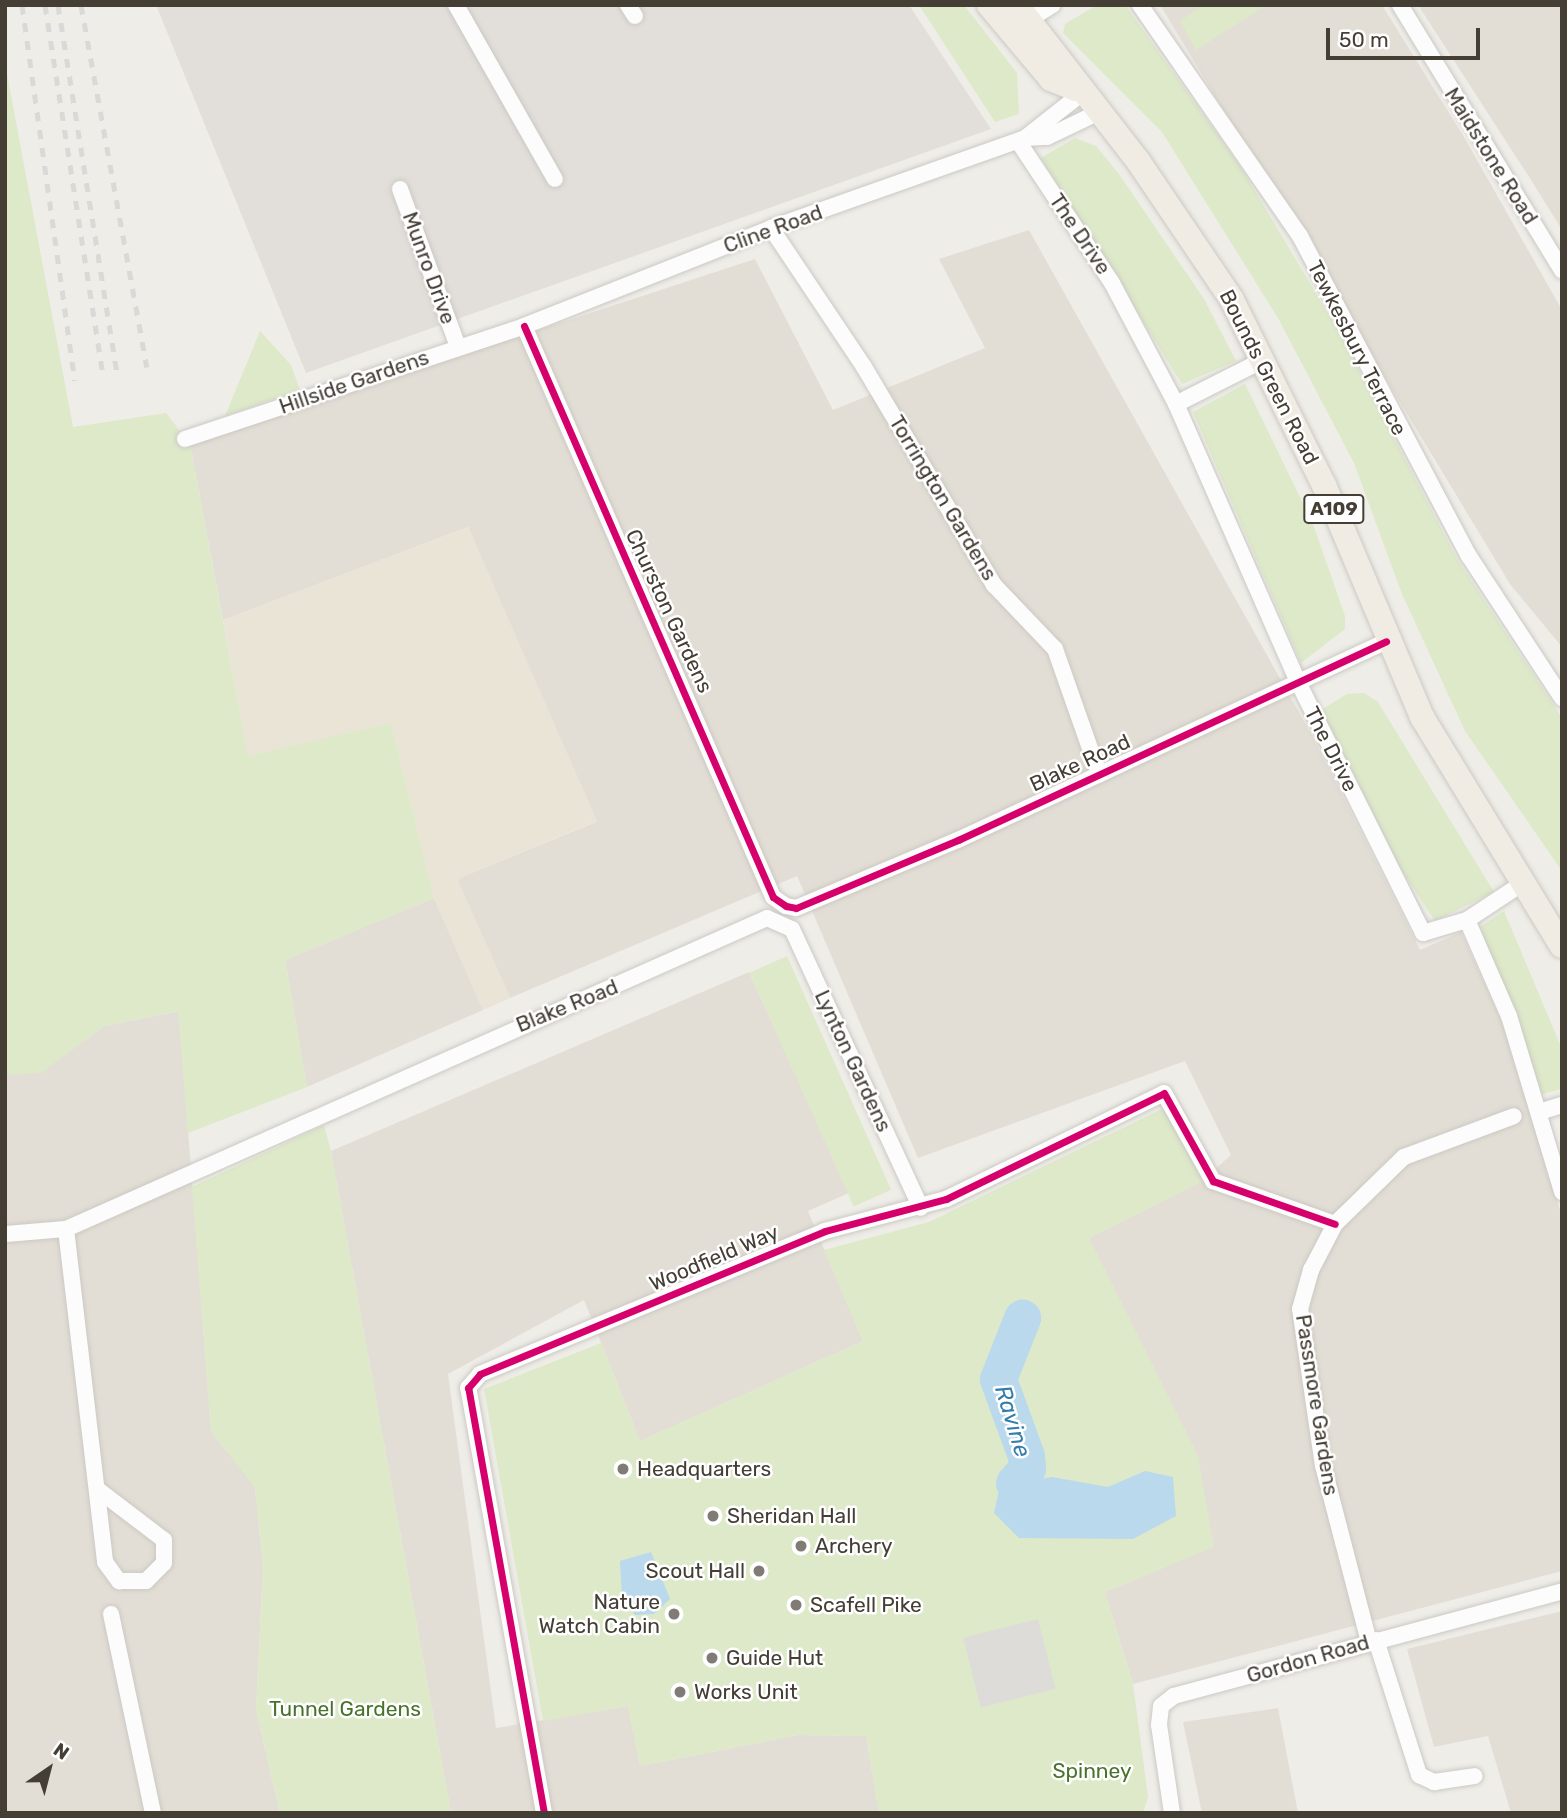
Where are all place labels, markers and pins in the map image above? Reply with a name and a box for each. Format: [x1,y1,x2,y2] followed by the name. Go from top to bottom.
[637,1456,771,1482] place label: Headquarters
[615,1461,631,1477] marker: Headquarters
[727,1503,856,1529] place label: Sheridan Hall
[705,1508,721,1524] marker: Sheridan Hall
[815,1533,893,1559] place label: Archery
[793,1538,809,1554] marker: Archery
[646,1558,745,1584] place label: Scout Hall
[751,1563,767,1579] marker: Scout Hall
[539,1589,660,1639] place label: Nature Watch Cabin
[810,1592,922,1618] place label: Scafell Pike
[788,1597,804,1613] marker: Scafell Pike
[666,1606,682,1622] marker: Nature Watch Cabin
[726,1645,823,1671] place label: Guide Hut
[704,1650,720,1666] marker: Guide Hut
[694,1679,798,1705] place label: Works Unit
[672,1684,688,1700] marker: Works Unit

